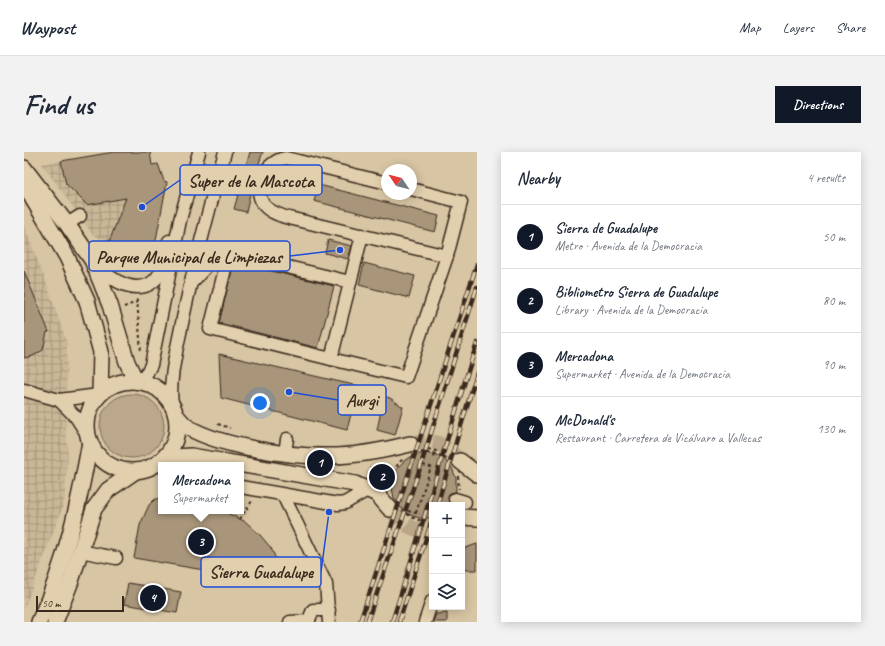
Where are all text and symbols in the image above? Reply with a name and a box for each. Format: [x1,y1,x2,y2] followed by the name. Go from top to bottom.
[20,16,75,40] text: Waypost
[739,19,761,36] text: Map
[783,19,814,36] text: Layers
[836,19,865,36] text: Share
[775,86,861,123] button: Directions
[24,87,94,122] text: Find us
[381,164,417,200] north arrow
[180,165,322,195] callout: Super de la Mascota
[517,168,560,189] text: Nearby
[188,170,316,192] text: Super de la Mascota
[807,170,845,186] text: 4 results
[555,219,657,238] text: Sierra de Guadalupe
[527,229,533,245] text: 1
[823,229,845,245] text: 50 m
[555,238,702,254] text: Metro · Avenida de la Democracia
[89,241,290,271] callout: Parque Municipal de Limpiezas
[96,246,283,268] text: Parque Municipal de Limpiezas
[555,283,718,302] text: Bibliometro Sierra de Guadalupe
[527,293,533,309] text: 2
[823,293,845,309] text: 80 m
[555,302,707,318] text: Library · Avenida de la Democracia
[555,347,613,366] text: Mercadona
[527,357,533,373] text: 3
[823,357,845,373] text: 90 m
[555,366,730,382] text: Supermarket · Avenida de la Democracia
[338,385,386,415] callout: Aurgi
[346,389,381,411] text: Aurgi
[250,393,270,413] your location
[555,411,614,430] text: McDonald's
[527,421,533,437] text: 4
[817,421,845,437] text: 130 m
[555,430,761,446] text: Restaurant · Carretera de Vicálvaro a Vallecas
[307,448,333,478] pin: 1
[158,462,244,514] popup
[369,462,395,492] pin: 2
[172,471,230,490] text: Mercadona
[172,490,227,506] text: Supermarket
[429,502,465,610] map controls
[429,502,465,538] button: +
[188,527,214,557] pin: 3
[429,538,465,574] button: −
[201,557,321,587] callout: Sierra Guadalupe
[209,561,315,583] text: Sierra Guadalupe
[429,574,465,610] button: layers
[140,583,166,613] pin: 4
[36,594,124,613] scale bar
[42,596,61,610] text: 50 m

